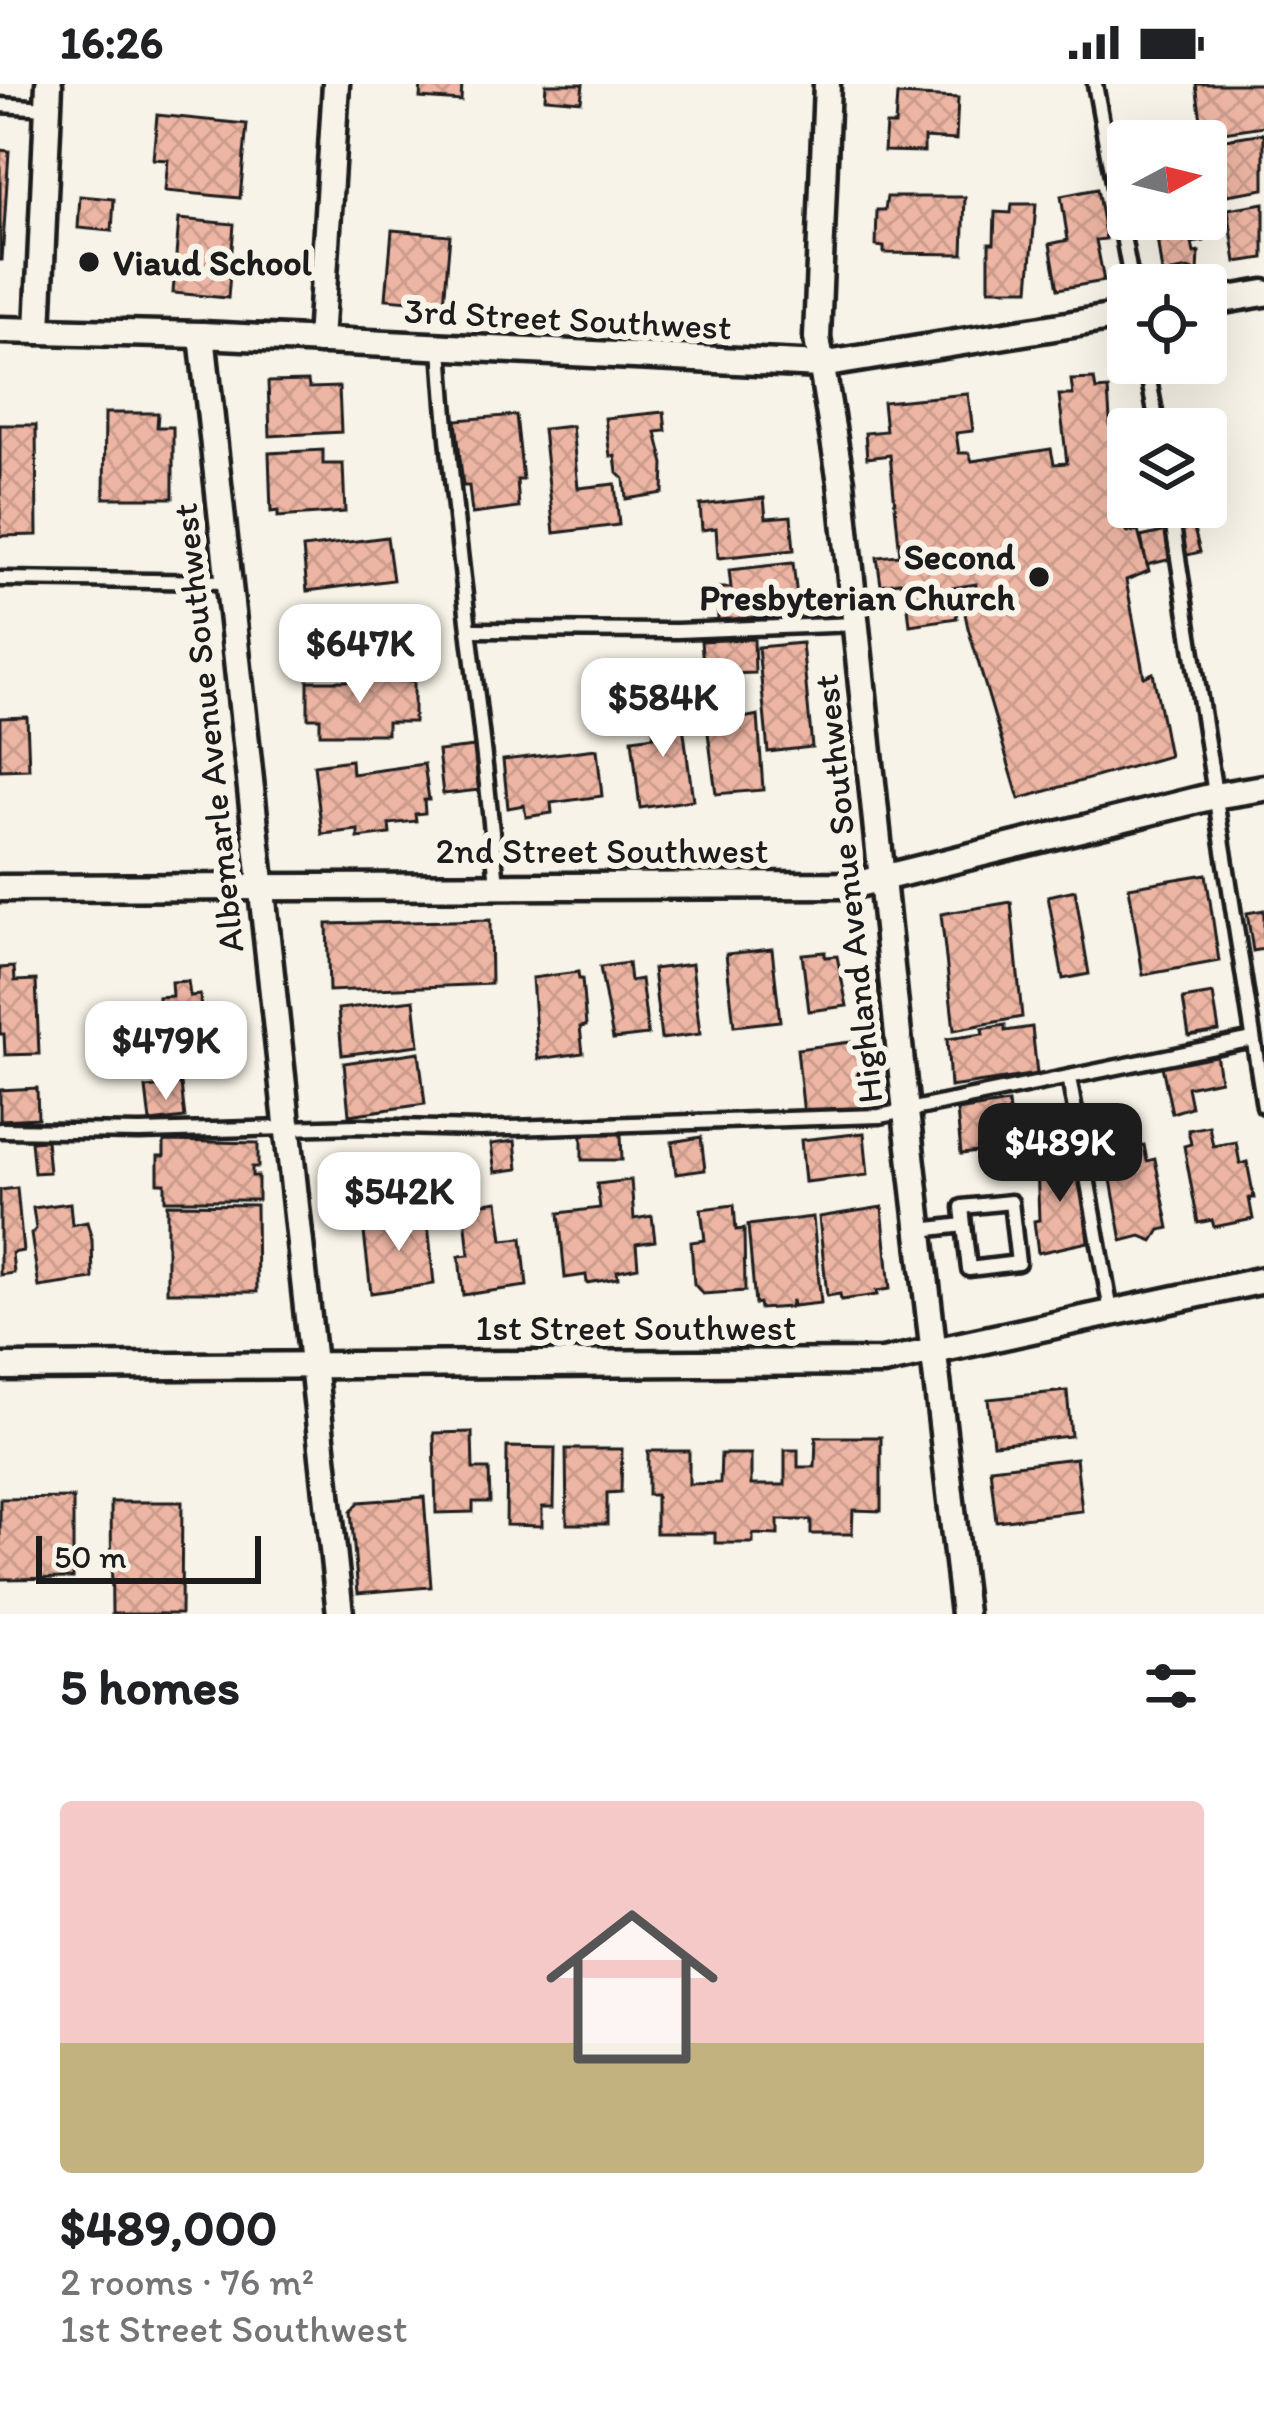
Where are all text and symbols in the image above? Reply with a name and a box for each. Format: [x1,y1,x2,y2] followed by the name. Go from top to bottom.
[60,15,163,69] text: 16:26
[1107,120,1227,240] north arrow
[1107,120,1227,528] map controls
[113,241,313,284] place label: Viaud School
[76,249,102,275] marker: Viaud School
[1107,264,1227,384] button: locate
[403,288,733,349] street label: 3rd Street Southwest
[1107,408,1227,528] button: layers
[163,501,252,954] street label: Albemarle Avenue Southwest
[699,535,1016,619] place label: Second Presbyterian Church
[1026,564,1052,590] marker: Second Presbyterian Church
[276,604,444,706] pin: $647K
[306,619,414,666] text: $647K
[579,658,747,760] pin: $584K
[608,673,718,720] text: $584K
[804,673,891,1105] street label: Highland Avenue Southwest
[435,829,769,872] street label: 2nd Street Southwest
[82,1001,250,1103] pin: $479K
[112,1016,220,1063] text: $479K
[976,1103,1144,1205] pin: $489K
[1005,1118,1115,1165] text: $489K
[315,1152,483,1254] pin: $542K
[344,1167,454,1214] text: $542K
[476,1306,796,1349] street label: 1st Street Southwest
[36,1530,261,1583] scale bar
[54,1537,127,1576] text: 50 m
[1138,1653,1204,1719] icon: filters
[60,1656,240,1717] text: 5 homes
[524,1879,740,2095] icon: home
[60,2197,277,2258] text: $489,000
[60,2258,314,2305] text: 2 rooms · 76 m²
[60,2305,408,2352] text: 1st Street Southwest

